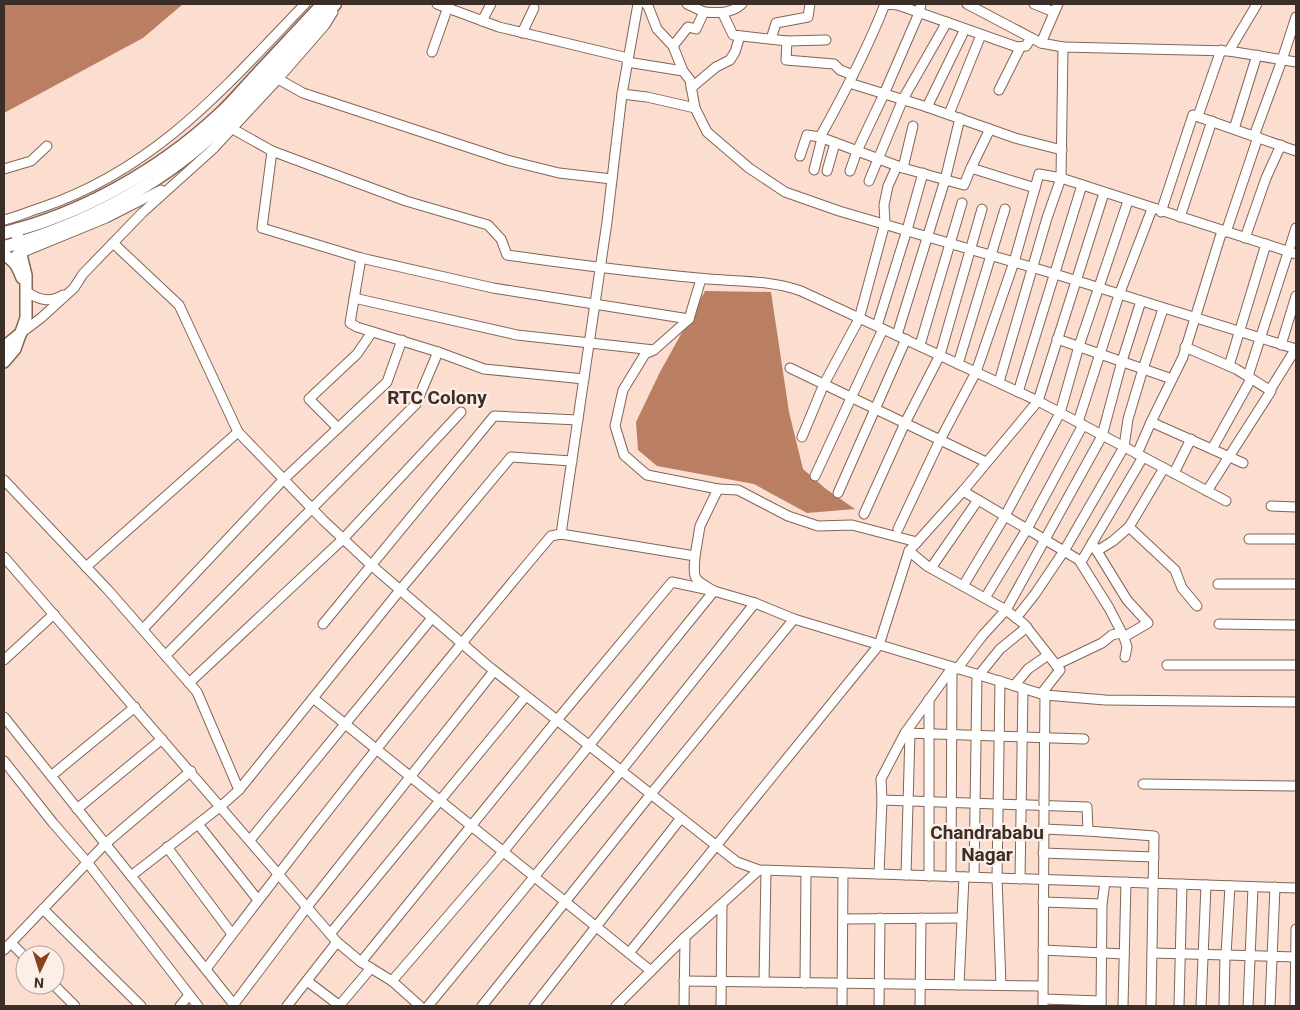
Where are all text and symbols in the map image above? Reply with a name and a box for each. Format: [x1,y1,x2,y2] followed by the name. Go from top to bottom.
[387,386,487,409] district label: RTC Colony
[930,821,1044,866] district label: Chandrababu Nagar
[15,945,65,995] north arrow
[34,975,45,991] text: N

